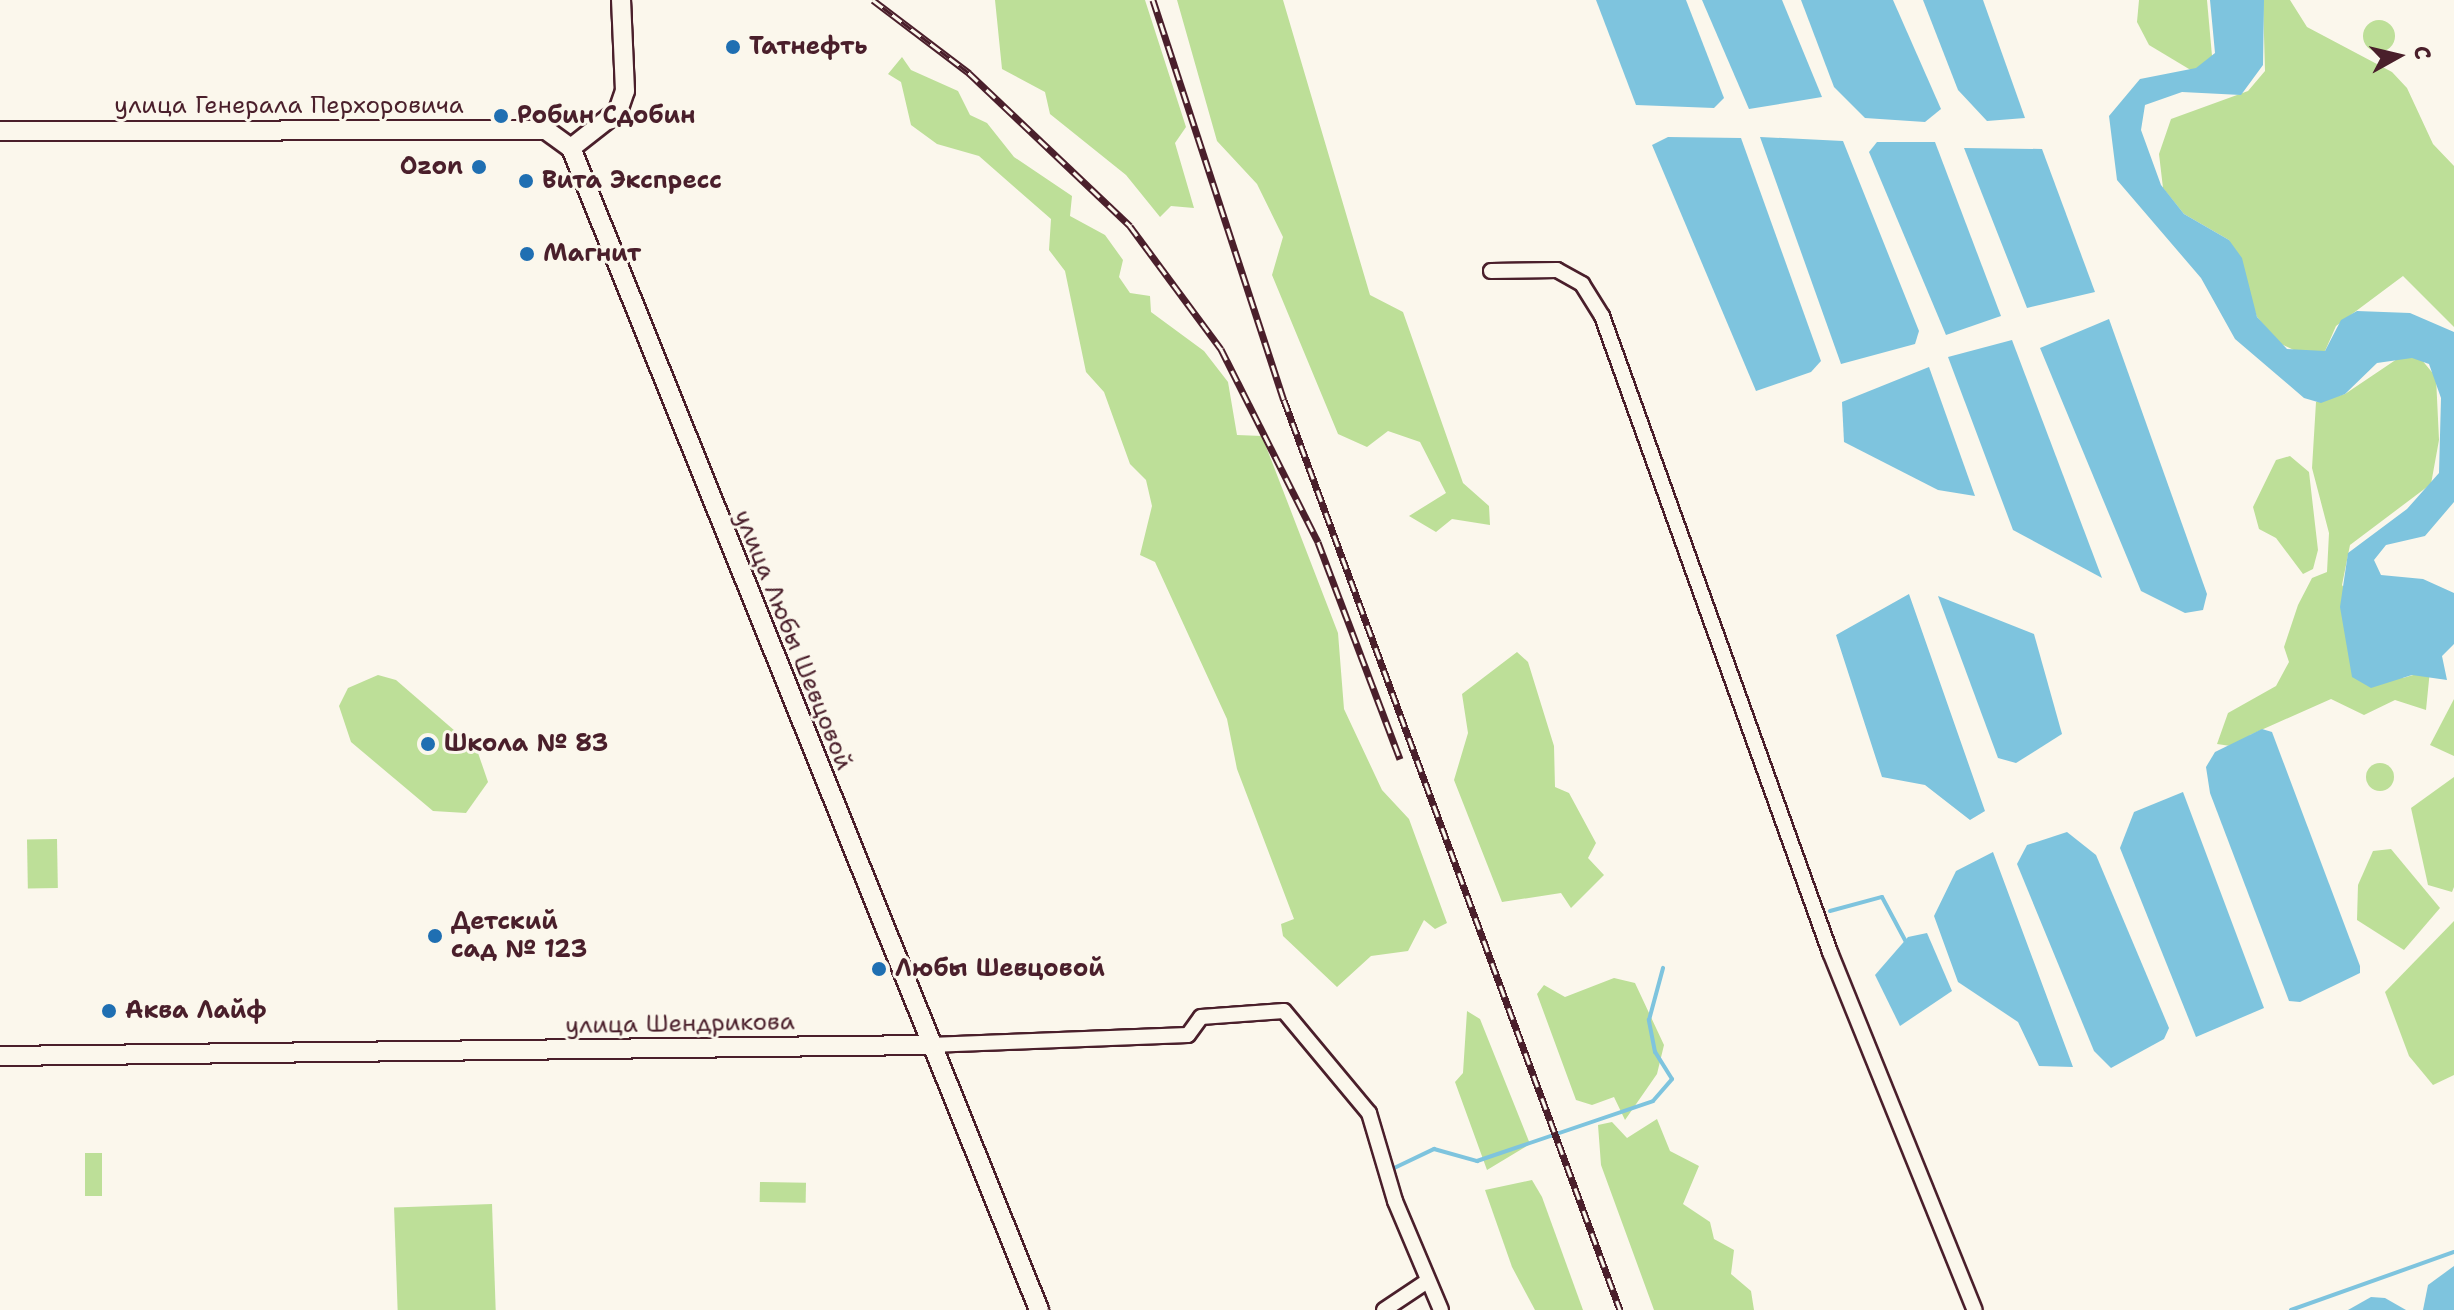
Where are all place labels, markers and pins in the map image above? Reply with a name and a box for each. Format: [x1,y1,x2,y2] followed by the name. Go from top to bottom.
[749,33,867,61] place label: Татнефть
[724,38,742,56] marker: Татнефть
[517,102,696,130] place label: Робин Сдобин
[492,107,510,125] marker: Робин Сдобин
[400,153,463,181] place label: Ozon
[470,158,488,176] marker: Ozon
[542,167,722,195] place label: Вита Экспресс
[517,172,535,190] marker: Вита Экспресс
[543,240,641,268] place label: Магнит
[518,245,536,263] marker: Магнит
[444,730,608,758] place label: Школа № 83
[419,735,437,753] marker: Школа № 83
[451,908,587,964] place label: Детский сад № 123
[426,927,444,945] marker: Детский сад № 123
[895,955,1105,983] place label: Любы Шевцовой
[870,960,888,978] marker: Любы Шевцовой
[125,997,266,1025] place label: Аква Лайф
[100,1002,118,1020] marker: Аква Лайф

